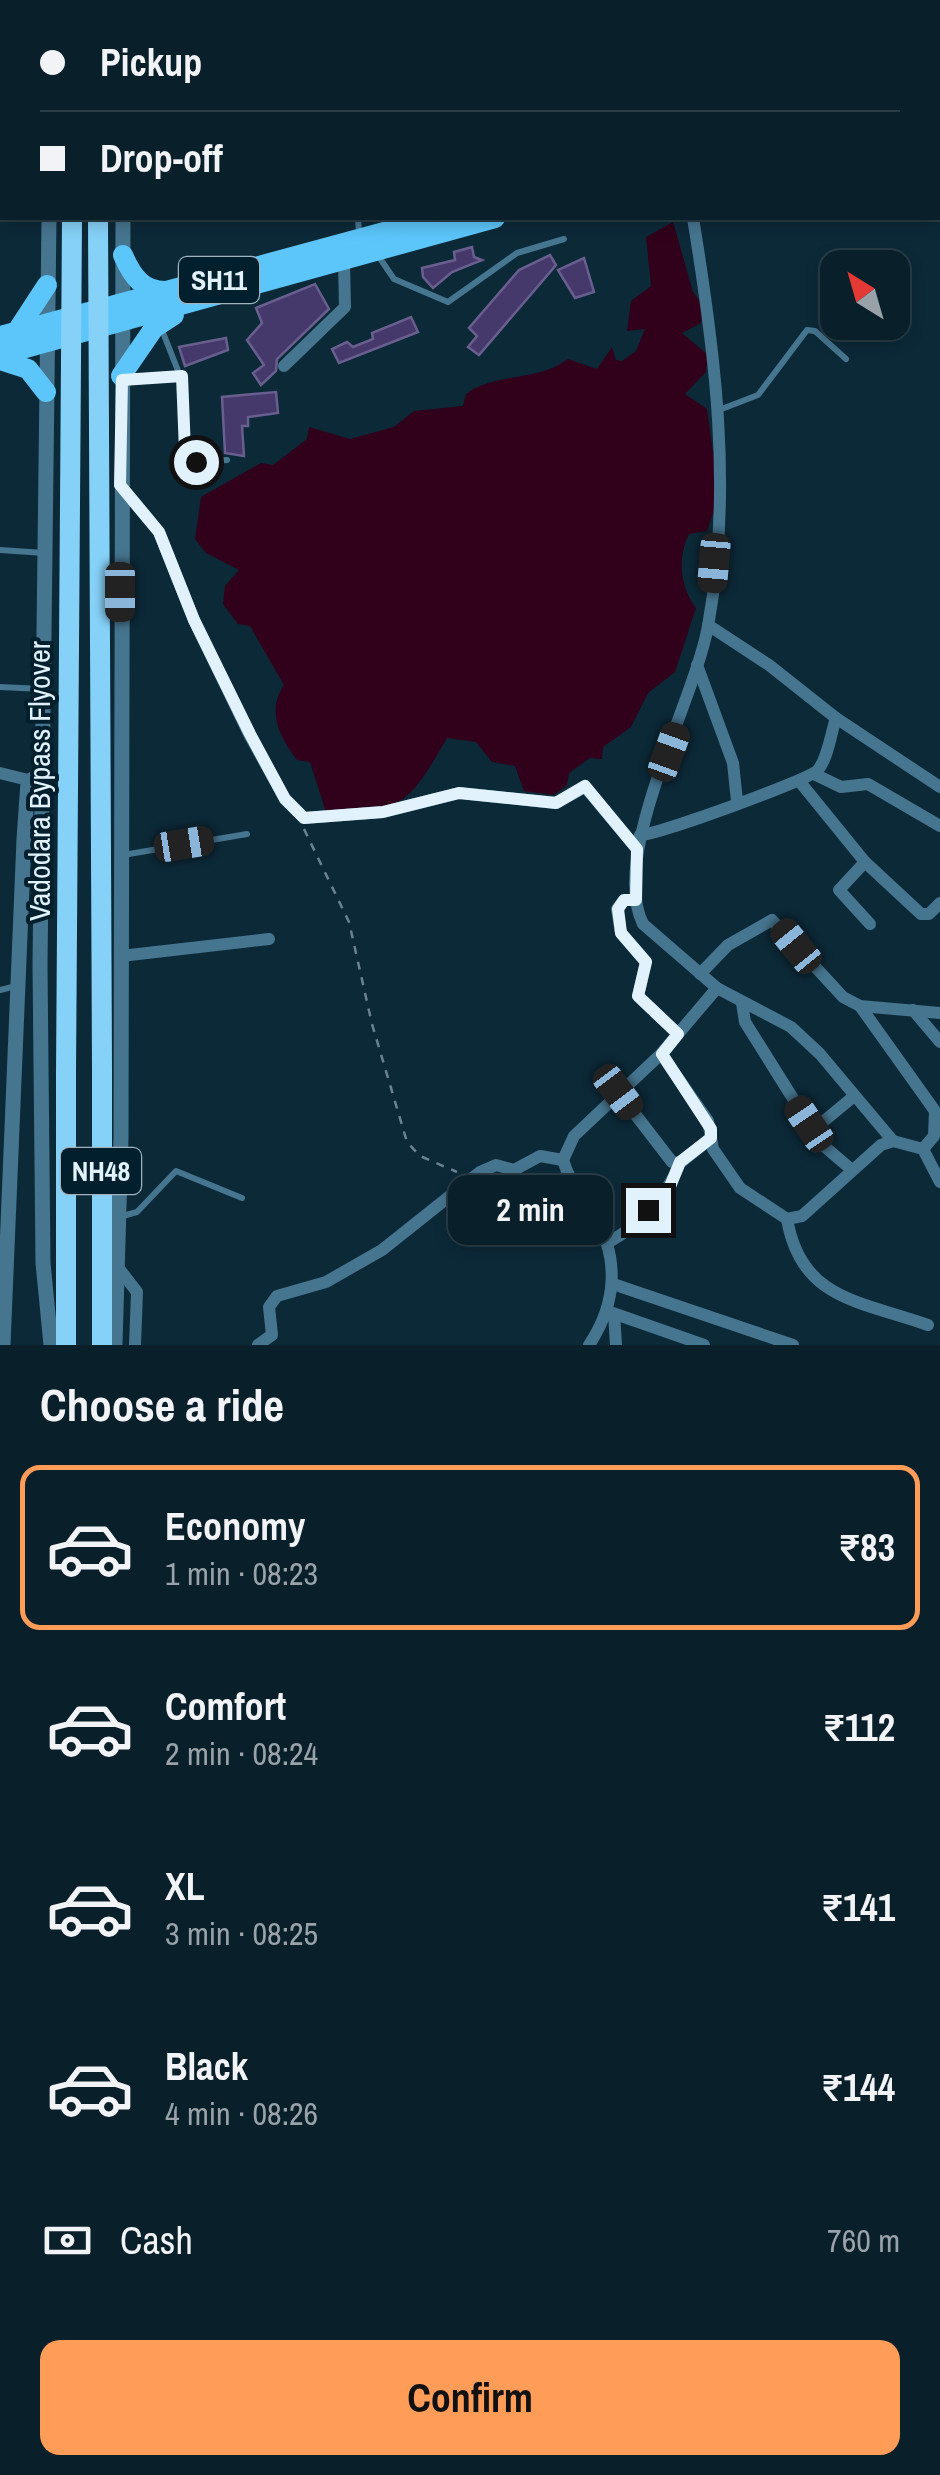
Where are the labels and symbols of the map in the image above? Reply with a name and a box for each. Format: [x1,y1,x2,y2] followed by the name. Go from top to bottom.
[820,250,910,340] north arrow
[179,257,259,303] road number: SH11
[174,440,219,485] route start
[696,532,732,594] car
[105,562,135,622] car
[19,640,59,921] street label: Vadodara Bypass Flyover
[645,719,693,785] car
[152,824,216,864] car
[765,913,827,979] car
[588,1059,648,1125] car
[780,1091,838,1157] car
[61,1148,141,1194] road number: NH48
[448,1175,613,1245] callout: 2 min
[626,1188,671,1233] route end

